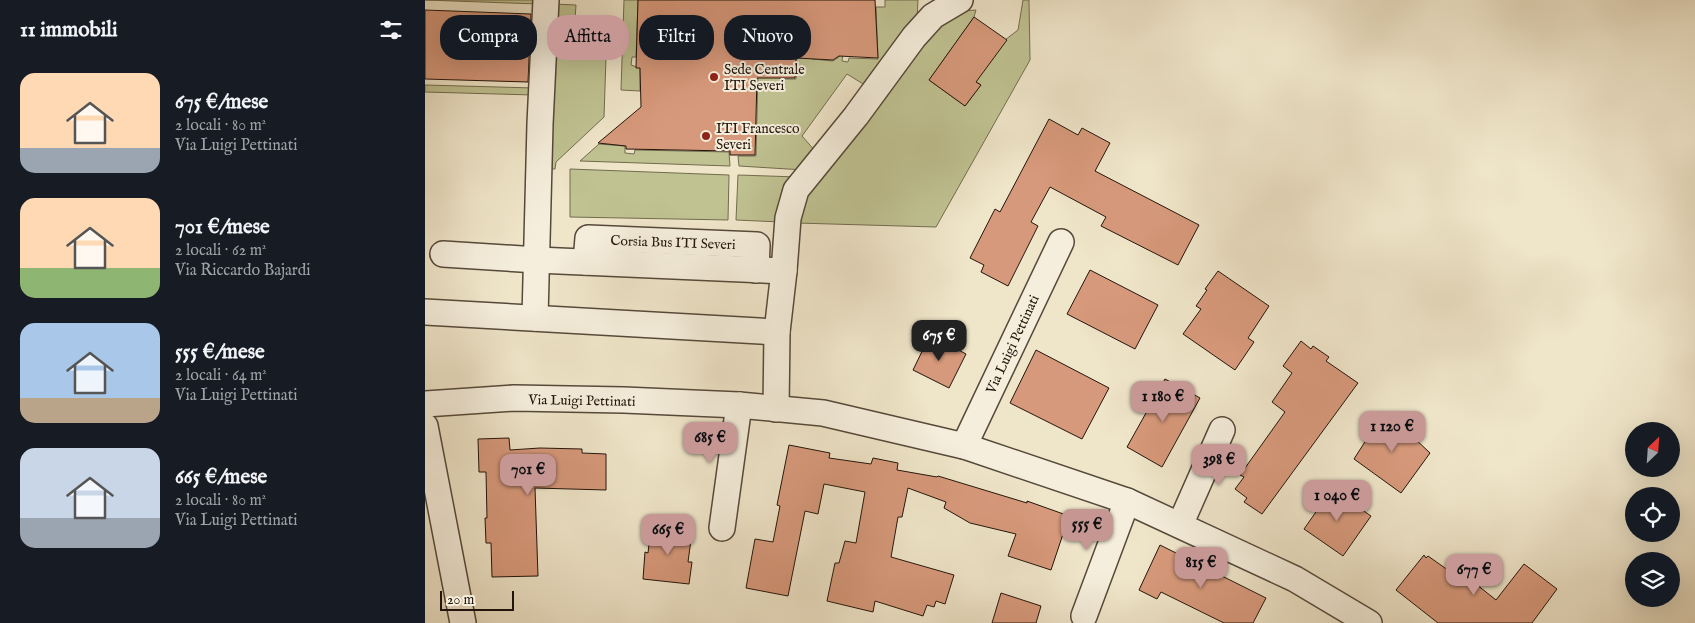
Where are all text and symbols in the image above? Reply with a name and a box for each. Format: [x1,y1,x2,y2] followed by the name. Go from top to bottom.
[440,15,537,60] chip: Compra
[547,15,629,60] chip: Affitta
[639,15,714,60] chip: Filtri
[724,15,811,60] chip: Nuovo
[377,16,405,44] icon: filters
[20,17,118,44] text: 11 immobili
[724,61,805,95] place label: Sede Centrale ITI Severi
[708,71,720,83] marker: Sede Centrale ITI Severi
[175,89,268,116] text: 675 €/mese
[60,93,120,153] icon: home
[175,116,266,136] text: 2 locali · 80 m²
[716,120,800,154] place label: ITI Francesco Severi
[700,130,712,142] marker: ITI Francesco Severi
[175,136,297,156] text: Via Luigi Pettinati
[175,214,270,241] text: 701 €/mese
[60,218,120,278] icon: home
[610,232,736,254] street label: Corsia Bus ITI Severi
[175,241,266,261] text: 2 locali · 62 m²
[175,261,311,281] text: Via Riccardo Bajardi
[982,292,1044,398] street label: Via Luigi Pettinati
[904,320,974,362] pin: 675 €
[923,326,955,346] text: 675 €
[175,339,265,366] text: 555 €/mese
[60,343,120,403] icon: home
[175,366,267,386] text: 2 locali · 64 m²
[1117,380,1209,423] pin: 1 180 €
[175,386,297,406] text: Via Luigi Pettinati
[1142,387,1184,407] text: 1 180 €
[527,391,636,411] street label: Via Luigi Pettinati
[1346,410,1438,453] pin: 1 120 €
[1370,417,1414,437] text: 1 120 €
[675,422,745,464] pin: 685 €
[1625,422,1680,478] north arrow
[1625,422,1680,607] map controls
[694,428,726,448] text: 685 €
[1184,444,1254,486] pin: 398 €
[1203,450,1235,470] text: 398 €
[493,454,563,496] pin: 701 €
[511,460,545,480] text: 701 €
[175,464,267,491] text: 665 €/mese
[60,468,120,528] icon: home
[1291,480,1383,522] pin: 1 040 €
[1314,486,1360,506] text: 1 040 €
[1625,487,1680,542] button: locate
[175,491,266,511] text: 2 locali · 80 m²
[1052,508,1122,551] pin: 555 €
[175,511,297,531] text: Via Luigi Pettinati
[633,514,703,556] pin: 665 €
[1072,515,1102,535] text: 555 €
[652,520,684,540] text: 665 €
[1166,546,1236,589] pin: 815 €
[1625,552,1680,607] button: layers
[1186,553,1216,573] text: 815 €
[1439,554,1509,596] pin: 677 €
[1457,560,1491,580] text: 677 €
[440,588,514,611] scale bar
[447,591,474,609] text: 20 m

